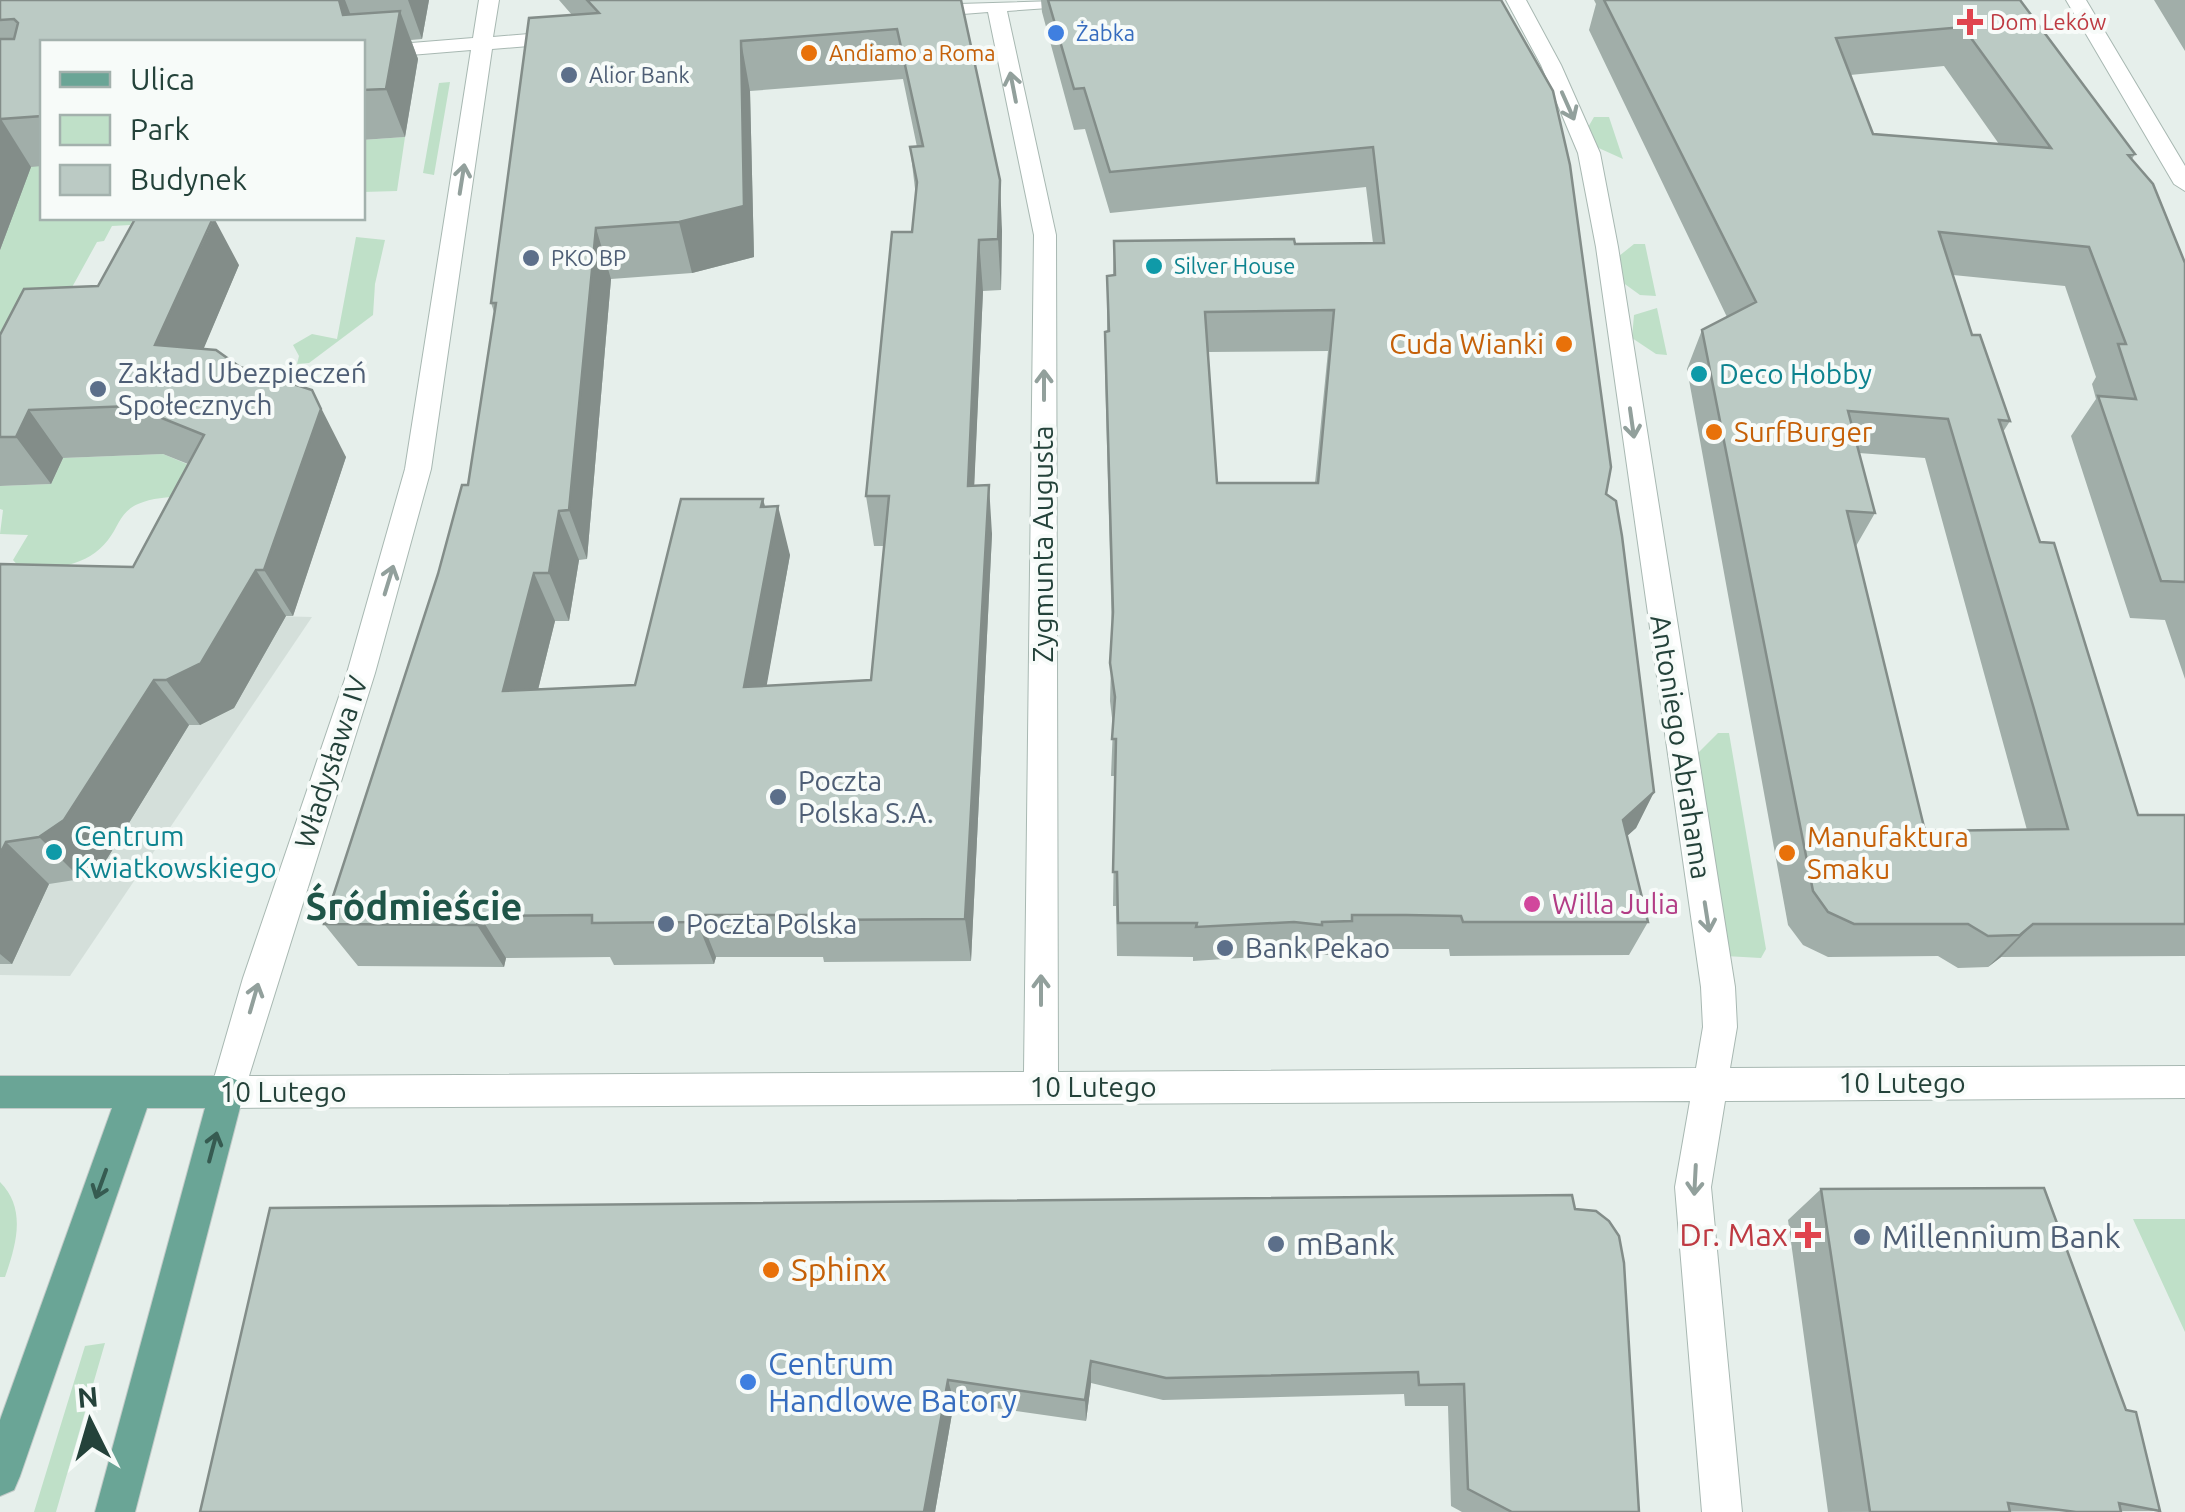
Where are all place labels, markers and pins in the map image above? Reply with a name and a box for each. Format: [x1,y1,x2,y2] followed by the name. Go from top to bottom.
[1990,9,2106,34] place label: Dom Leków
[1959,11,1981,33] marker: Dom Leków
[1076,20,1135,45] place label: Żabka
[1045,22,1067,44] marker: Żabka
[829,40,995,65] place label: Andiamo a Roma
[798,42,820,64] marker: Andiamo a Roma
[589,62,690,87] place label: Alior Bank
[558,64,580,86] marker: Alior Bank
[551,245,626,270] place label: PKO BP
[520,247,542,269] marker: PKO BP
[1174,253,1295,278] place label: Silver House
[1143,255,1165,277] marker: Silver House
[1389,328,1544,359] place label: Cuda Wianki
[1553,333,1575,355] marker: Cuda Wianki
[118,357,367,420] place label: Zakład Ubezpieczeń Społecznych
[1719,358,1872,389] place label: Deco Hobby
[1688,363,1710,385] marker: Deco Hobby
[87,378,109,400] marker: Zakład Ubezpieczeń Społecznych
[1734,416,1873,447] place label: SurfBurger
[1703,421,1725,443] marker: SurfBurger
[798,765,934,828] place label: Poczta Polska S.A.
[767,786,789,808] marker: Poczta Polska S.A.
[74,820,277,883] place label: Centrum Kwiatkowskiego
[1807,821,1969,884] place label: Manufaktura Smaku
[43,841,65,863] marker: Centrum Kwiatkowskiego
[1776,842,1798,864] marker: Manufaktura Smaku
[1552,888,1679,919] place label: Willa Julia
[1521,893,1543,915] marker: Willa Julia
[686,908,857,939] place label: Poczta Polska
[655,913,677,935] marker: Poczta Polska
[1245,932,1390,963] place label: Bank Pekao
[1214,937,1236,959] marker: Bank Pekao
[1679,1216,1788,1252] place label: Dr. Max
[1882,1218,2121,1254] place label: Millennium Bank
[1797,1224,1819,1246] marker: Dr. Max
[1296,1225,1395,1261] place label: mBank
[1851,1226,1873,1248] marker: Millennium Bank
[1265,1233,1287,1255] marker: mBank
[791,1251,887,1287] place label: Sphinx
[760,1259,782,1281] marker: Sphinx
[768,1345,1017,1418] place label: Centrum Handlowe Batory
[737,1371,759,1393] marker: Centrum Handlowe Batory

